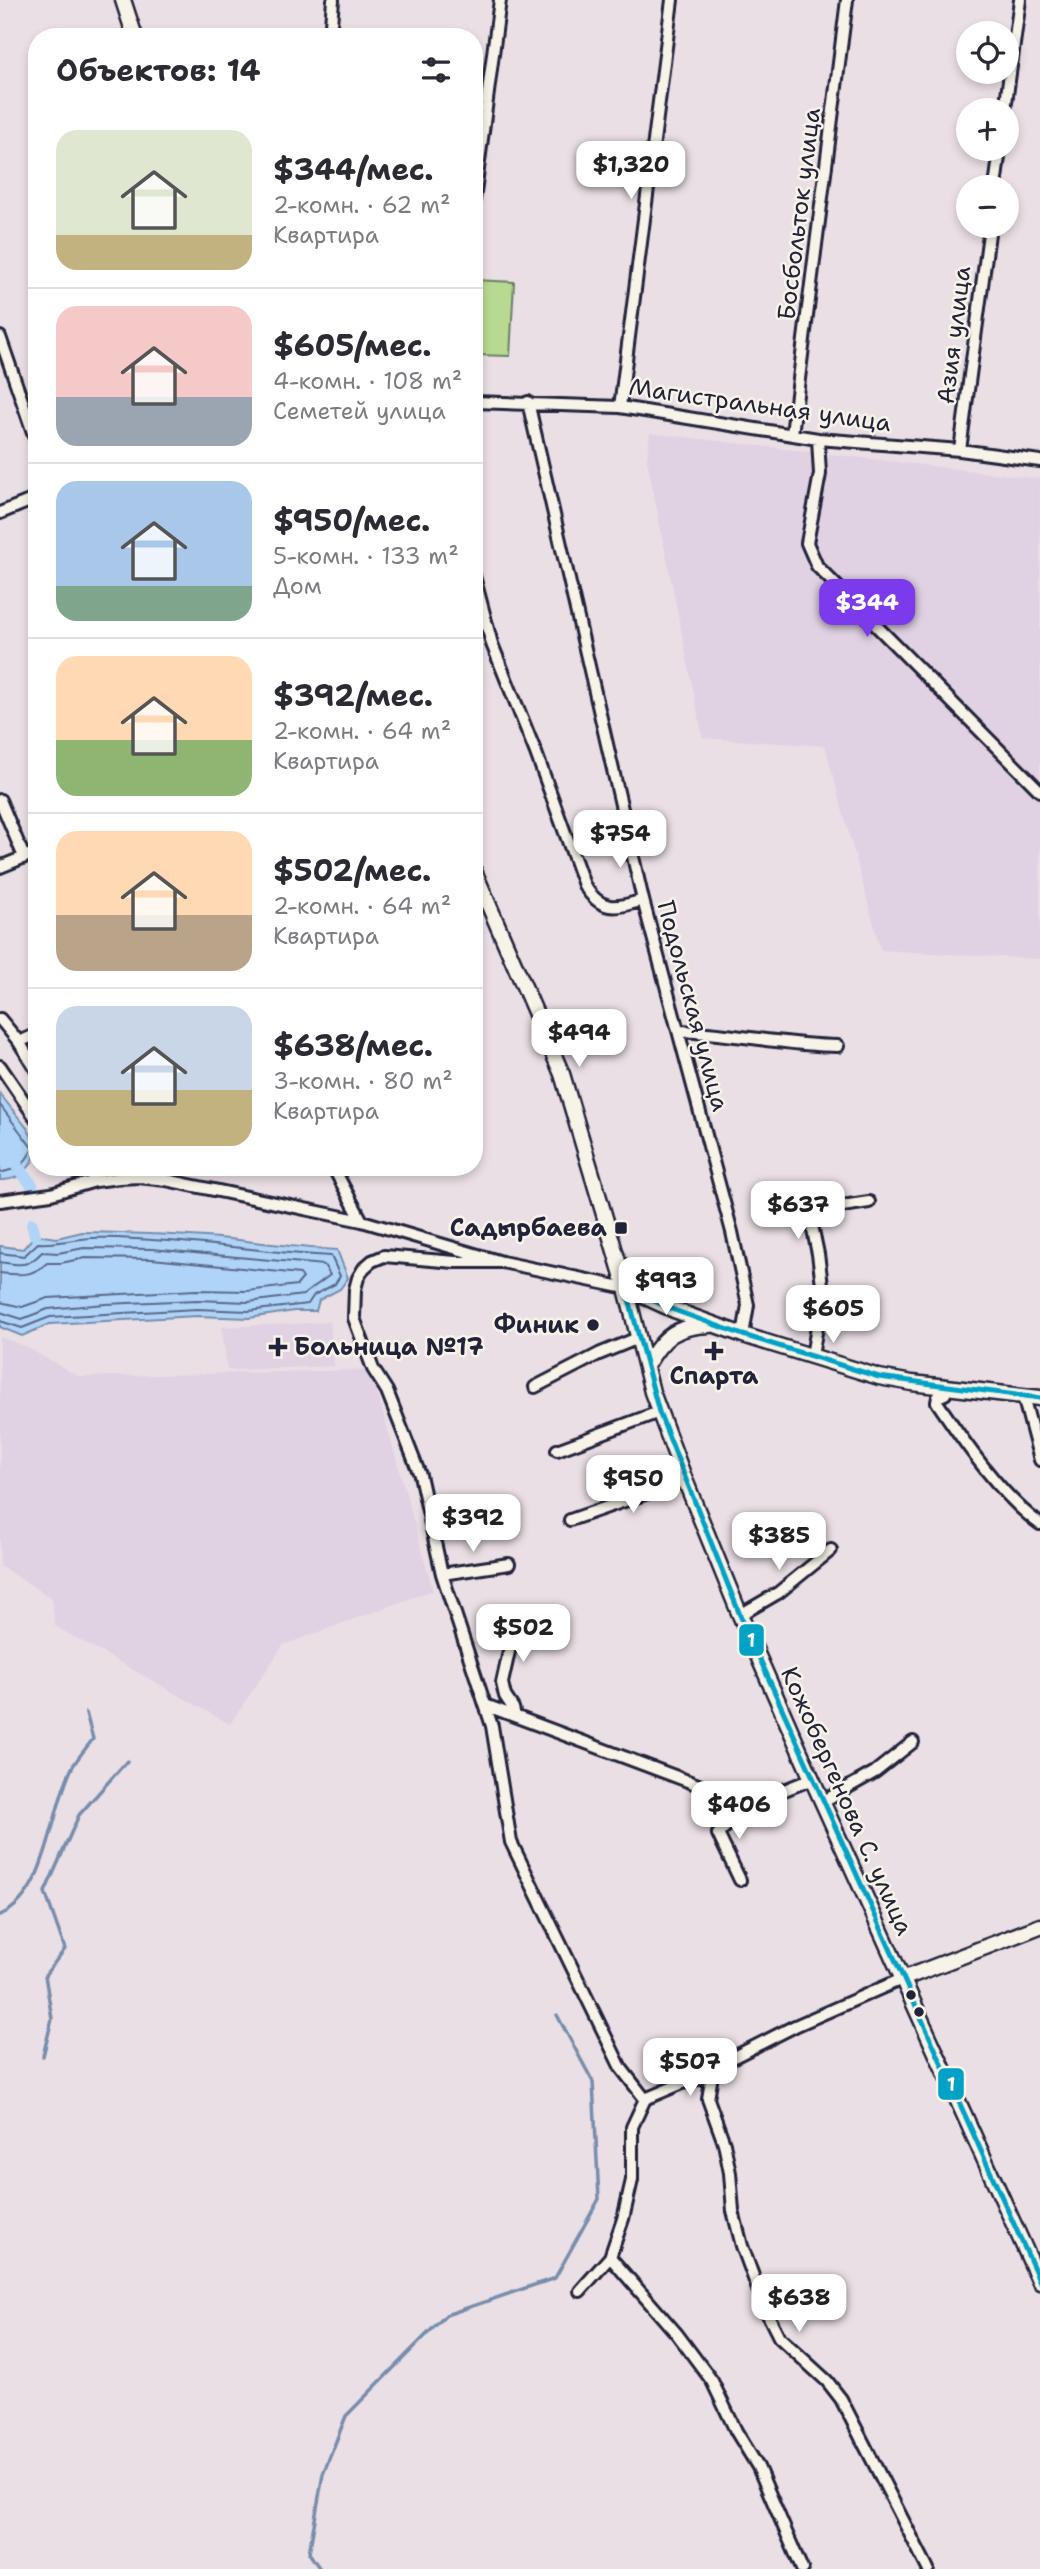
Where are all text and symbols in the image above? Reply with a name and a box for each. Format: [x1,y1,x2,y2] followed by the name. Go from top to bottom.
[956,21,1019,238] map controls
[956,21,1019,84] button: locate
[56,50,261,91] text: Объектов: 14
[417,51,455,89] icon: filters
[956,98,1019,161] button: +
[770,106,828,322] street label: Босбольток улица
[574,142,688,201] pin: $1,320
[273,149,434,190] text: $344/мес.
[592,149,670,179] text: $1,320
[112,158,196,242] icon: home
[956,175,1019,238] button: −
[273,190,451,220] text: 2-комн. · 62 m²
[273,220,379,250] text: Квартира
[930,264,978,406] street label: Азия улица
[273,325,432,366] text: $605/мес.
[112,334,196,418] icon: home
[273,366,462,396] text: 4-комн. · 108 m²
[627,371,893,439] street label: Магистральная улица
[273,396,446,426] text: Семетей улица
[273,500,430,541] text: $950/мес.
[112,509,196,593] icon: home
[273,541,459,571] text: 5-комн. · 133 m²
[273,571,322,601] text: Дом
[826,580,908,639] pin: $344
[835,587,899,617] text: $344
[273,675,433,716] text: $392/мес.
[112,684,196,768] icon: home
[273,716,451,746] text: 2-комн. · 64 m²
[273,746,379,776] text: Квартира
[579,810,661,870] pin: $754
[589,818,651,848] text: $754
[273,850,431,891] text: $502/мес.
[112,859,196,943] icon: home
[273,891,451,921] text: 2-комн. · 64 m²
[649,897,737,1115] street label: Подольская улица
[273,921,379,951] text: Квартира
[538,1010,620,1069] pin: $494
[547,1017,611,1047] text: $494
[273,1025,433,1066] text: $638/мес.
[112,1034,196,1118] icon: home
[273,1066,453,1096] text: 3-комн. · 80 m²
[273,1096,379,1126] text: Квартира
[757,1182,839,1241] pin: $637
[767,1189,829,1219] text: $637
[450,1212,608,1244] place label: Садырбаева
[613,1220,629,1236] marker: Садырбаева
[625,1258,707,1317] pin: $993
[635,1265,697,1295] text: $993
[792,1286,874,1345] pin: $605
[802,1293,864,1323] text: $605
[494,1309,579,1341] place label: Финик
[585,1317,601,1333] marker: Финик
[294,1331,484,1363] place label: Больница №17
[268,1337,288,1357] marker: Больница №17
[706,1343,722,1359] marker: Спарта
[670,1360,759,1392] place label: Спарта
[592,1456,674,1515] pin: $950
[602,1463,664,1493] text: $950
[432,1494,514,1554] pin: $392
[442,1502,504,1532] text: $392
[738,1512,820,1572] pin: $385
[748,1520,810,1550] text: $385
[482,1604,564,1664] pin: $502
[492,1612,554,1642] text: $502
[738,1623,765,1657] line badge: 1
[747,1628,755,1653] text: 1
[773,1662,921,1940] street label: Кожобергенова С. улица
[698,1782,780,1841] pin: $406
[707,1789,771,1819] text: $406
[904,1988,918,2002] unlabelled marker
[912,2005,926,2019] unlabelled marker
[649,2038,731,2098] pin: $507
[659,2046,721,2076] text: $507
[937,2067,965,2101] line badge: 1
[947,2072,955,2097] text: 1
[758,2274,840,2334] pin: $638
[767,2282,831,2312] text: $638

